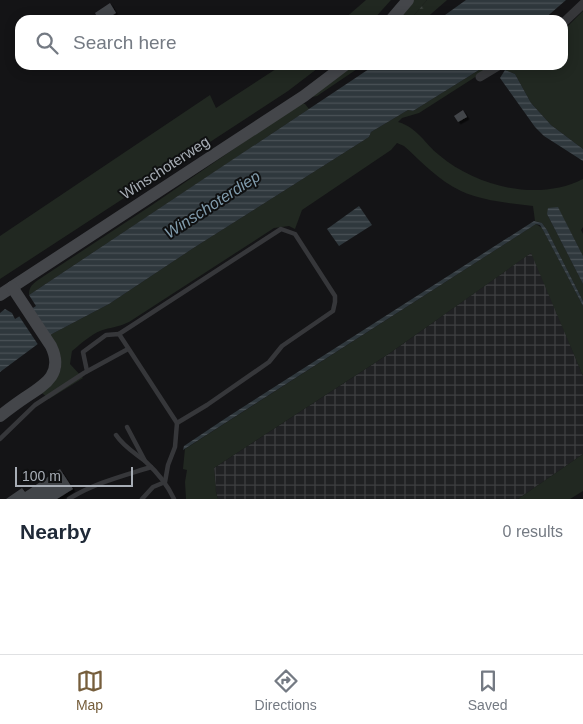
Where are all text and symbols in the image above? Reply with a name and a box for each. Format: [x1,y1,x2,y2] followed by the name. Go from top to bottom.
[15,15,568,70] search box
[33,29,61,57] icon: search
[73,32,177,53] text: Search here
[117,133,212,203] street label: Winschoterweg
[161,167,263,242] water label: Winschoterdiep
[15,464,132,487] scale bar
[22,468,61,484] text: 100 m
[20,520,91,543] text: Nearby
[503,523,563,540] text: 0 results
[76,667,104,713] tab: Map
[255,667,317,713] tab: Directions
[468,667,507,713] tab: Saved

